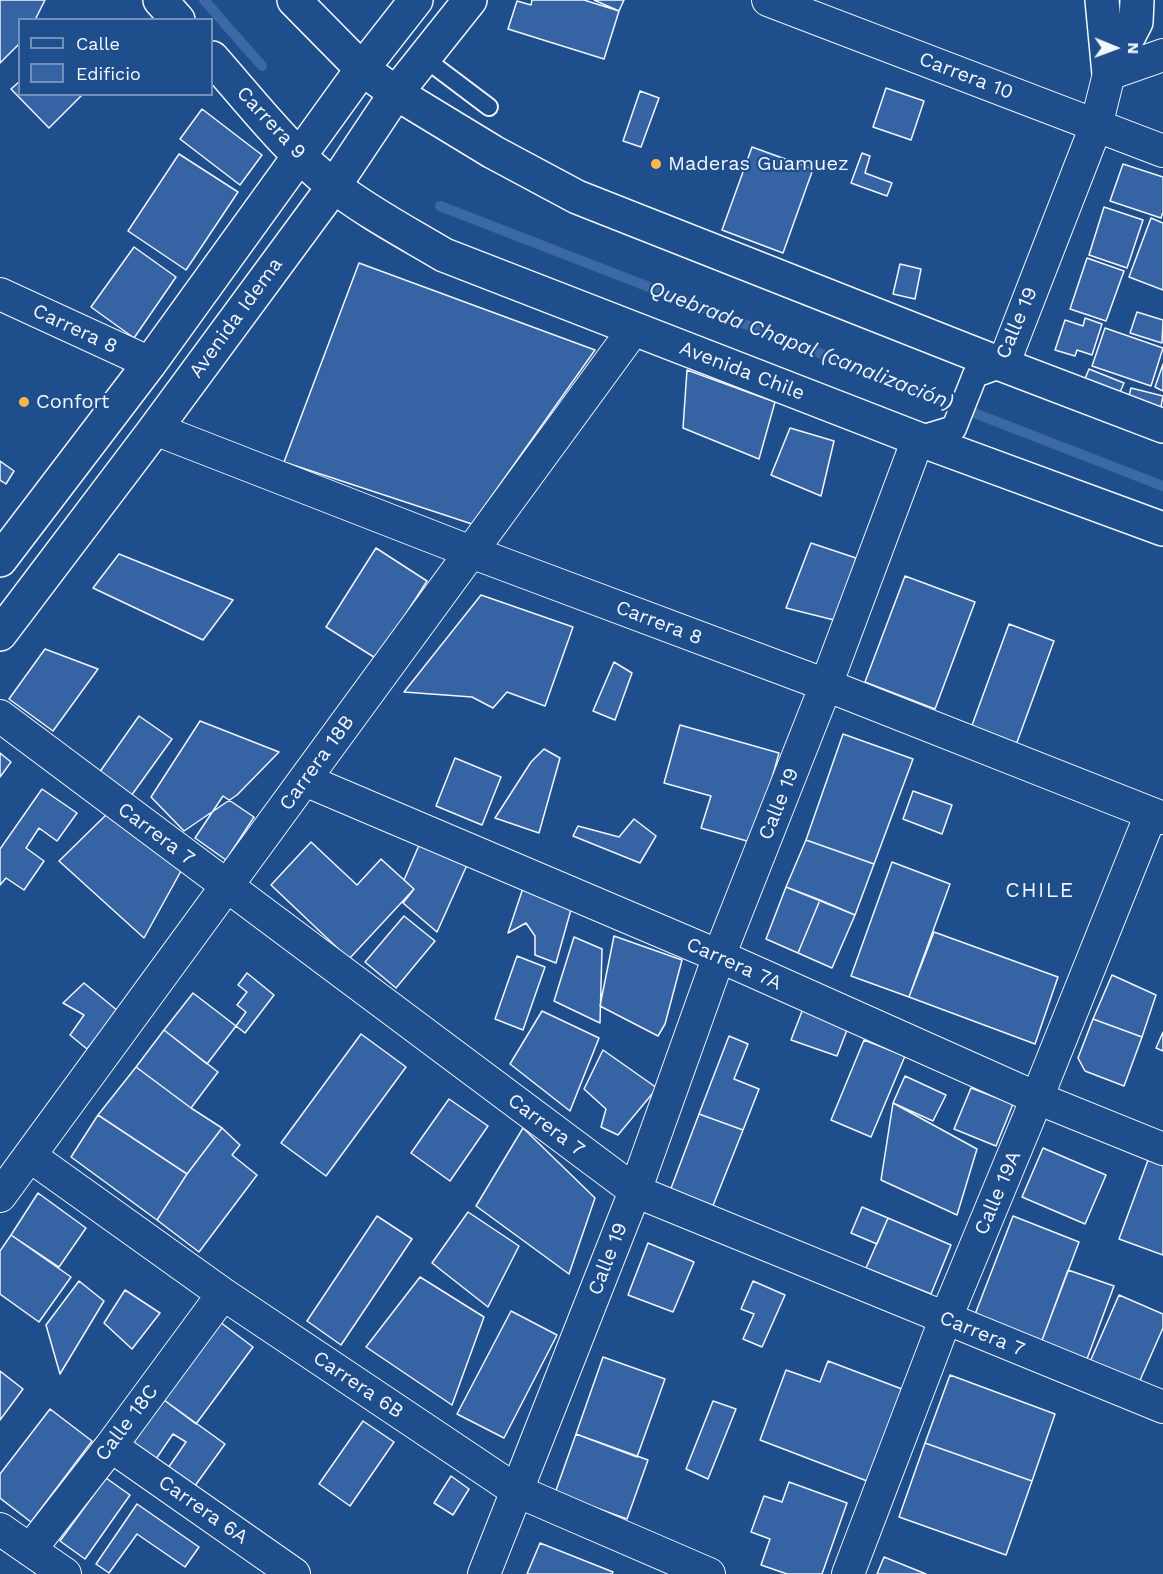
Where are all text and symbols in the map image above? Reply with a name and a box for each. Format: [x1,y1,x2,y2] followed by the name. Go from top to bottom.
[18,18,213,96] legend
[1085,18,1145,78] north arrow
[76,33,120,54] text: Calle
[1124,42,1143,54] text: N
[916,47,1016,105] street label: Carrera 10
[76,63,141,84] text: Edificio
[231,82,311,164] street label: Carrera 9
[668,152,849,176] place label: Maderas Guamuez
[649,157,663,171] marker: Maderas Guamuez
[184,253,288,383] street label: Avenida Idema
[645,276,957,416] water label: Quebrada Chapal (canalización)
[991,283,1043,363] street label: Calle 19
[29,299,121,359] street label: Carrera 8
[676,336,808,406] street label: Avenida Chile
[36,390,109,414] place label: Confort
[17,395,31,409] marker: Confort
[612,596,706,650] street label: Carrera 8
[274,711,360,815] street label: Carrera 18B
[754,764,804,844] street label: Calle 19
[113,797,199,871] street label: Carrera 7
[1005,878,1075,904] district label: CHILE
[683,932,785,996] street label: Carrera 7A
[503,1088,589,1162] street label: Carrera 7
[970,1147,1026,1239] street label: Calle 19A
[583,1219,633,1299] street label: Calle 19
[936,1306,1028,1362] street label: Carrera 7
[308,1346,408,1424] street label: Carrera 6B
[90,1380,164,1466] street label: Calle 18C
[154,1470,252,1550] street label: Carrera 6A

